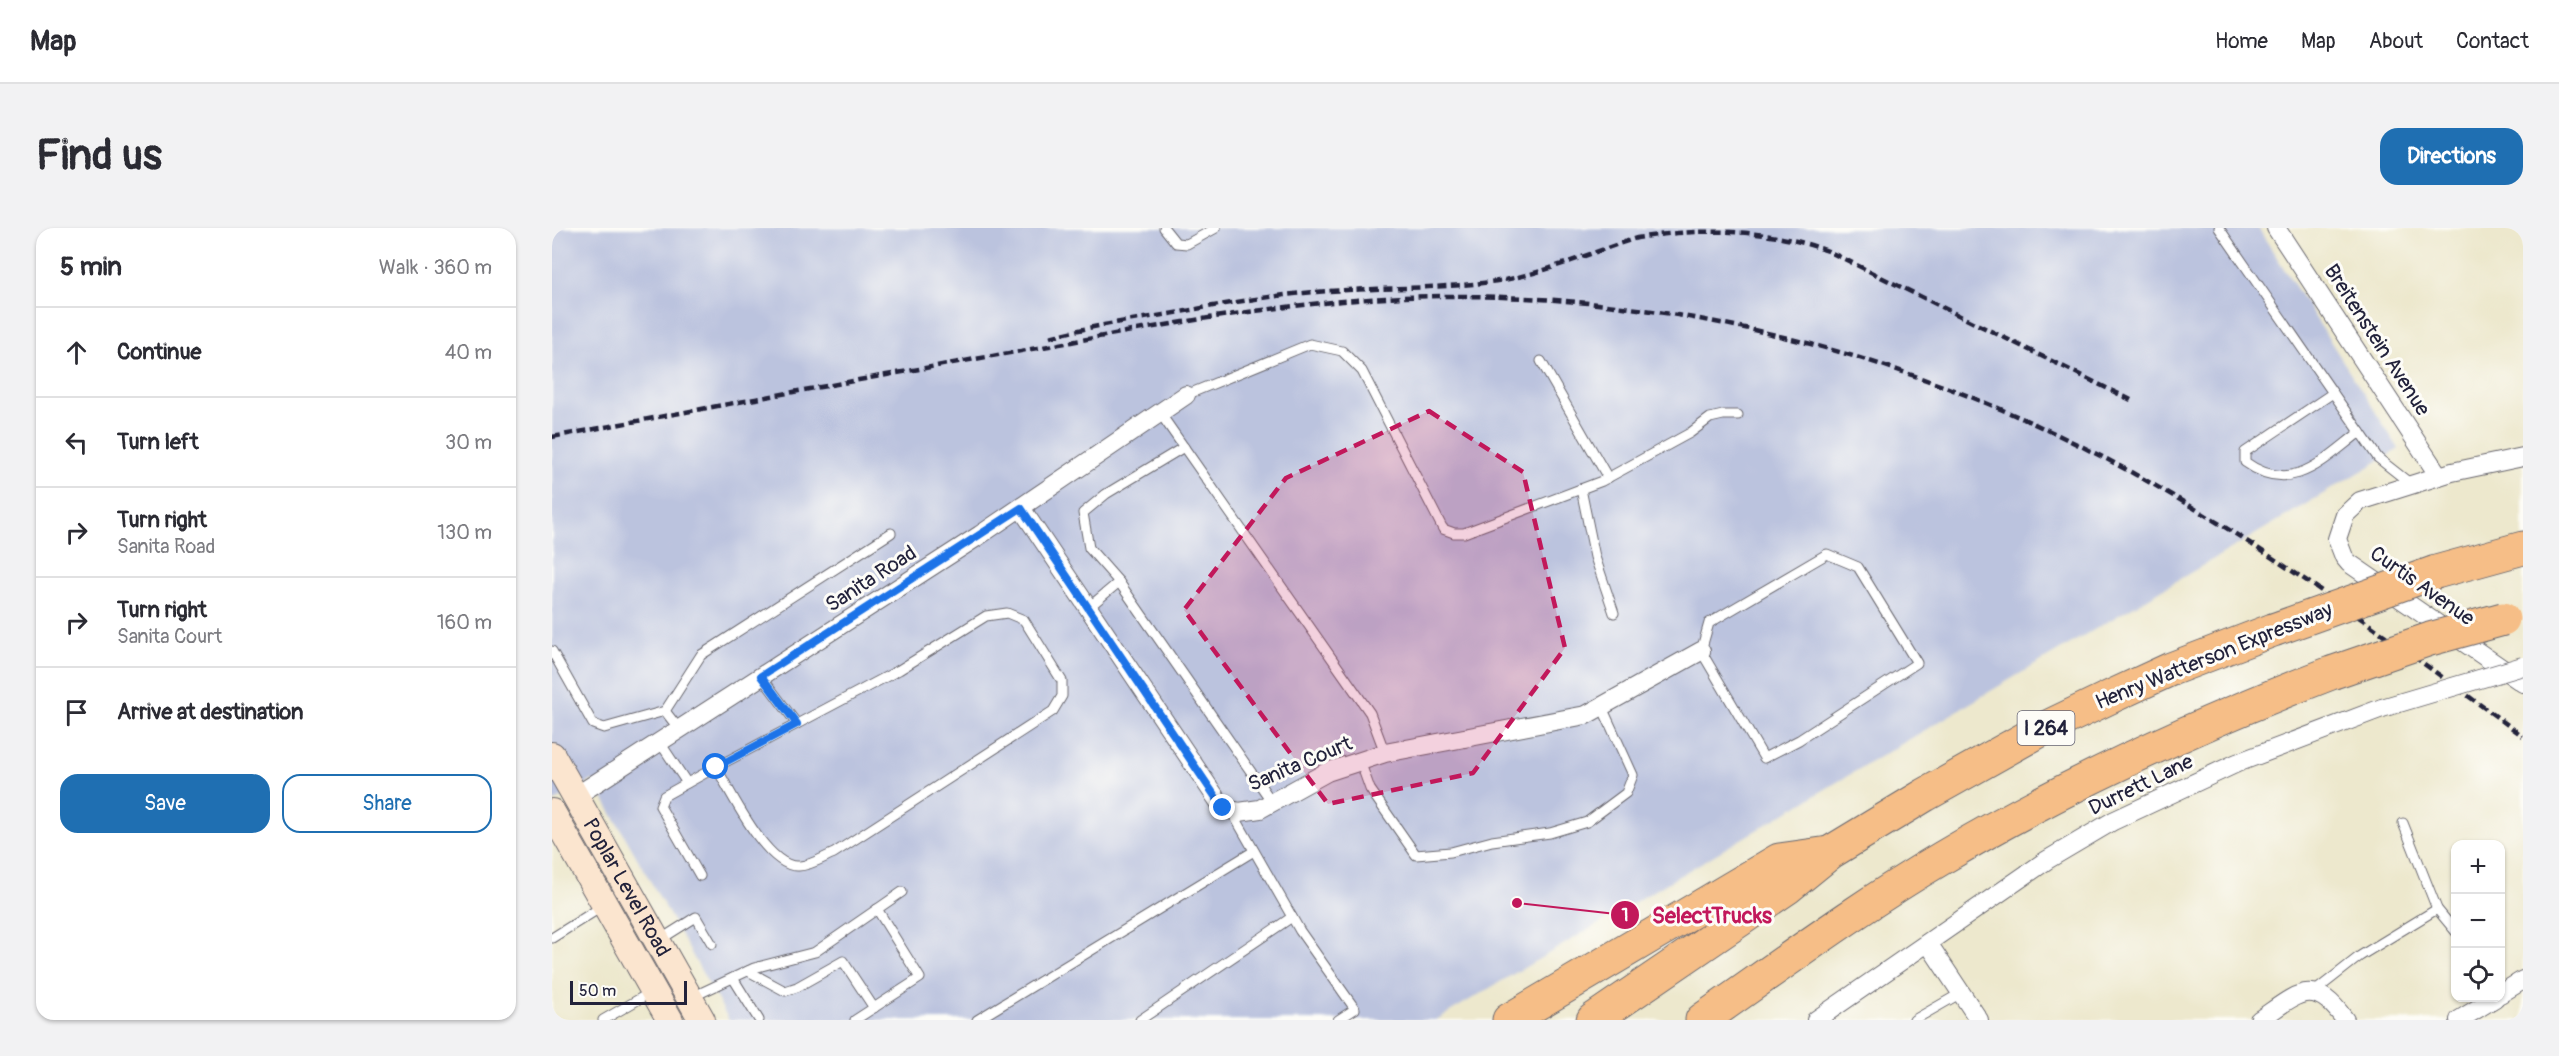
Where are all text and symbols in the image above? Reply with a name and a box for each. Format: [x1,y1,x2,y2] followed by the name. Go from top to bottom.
[30,24,76,59] text: Map
[2215,28,2268,55] text: Home
[2301,28,2336,55] text: Map
[2369,28,2423,55] text: About
[2456,28,2529,55] text: Contact
[2380,128,2523,185] button: Directions
[36,130,162,182] text: Find us
[60,251,122,283] text: 5 min
[379,255,492,280] text: Walk · 360 m
[2318,259,2437,422] street label: Breitenstein Avenue
[60,336,93,369] icon: ahead
[117,338,201,366] text: Continue
[445,340,492,365] text: 40 m
[60,426,93,459] icon: left
[117,428,199,456] text: Turn left
[445,430,492,455] text: 30 m
[117,506,207,534] text: Turn right
[60,516,93,549] icon: right
[437,520,492,545] text: 130 m
[117,534,215,559] text: Sanita Road
[820,540,922,618] street label: Sanita Road
[2364,540,2480,632] street label: Curtis Avenue
[117,596,207,624] text: Turn right
[2091,596,2337,716] street label: Henry Watterson Expressway
[60,606,93,639] icon: right
[437,610,492,635] text: 160 m
[117,624,222,649] text: Sanita Court
[60,696,93,729] icon: arrive
[117,698,303,726] text: Arrive at destination
[2018,711,2074,745] road number: I 264
[1244,730,1357,798] street label: Sanita Court
[2084,748,2198,822] street label: Durrett Lane
[702,753,728,779] route start
[60,774,270,833] button: Save
[282,774,492,833] button: Share
[1209,794,1235,820] route end
[577,813,677,961] street label: Poplar Level Road
[2451,840,2505,1002] map controls
[2451,840,2505,894] button: +
[2451,894,2505,948] button: −
[1610,895,1784,935] callout: SelectTrucks
[1652,902,1772,930] text: SelectTrucks
[1621,904,1629,927] text: 1
[2451,948,2505,1002] button: locate
[570,978,687,1006] scale bar
[579,981,616,1001] text: 50 m

